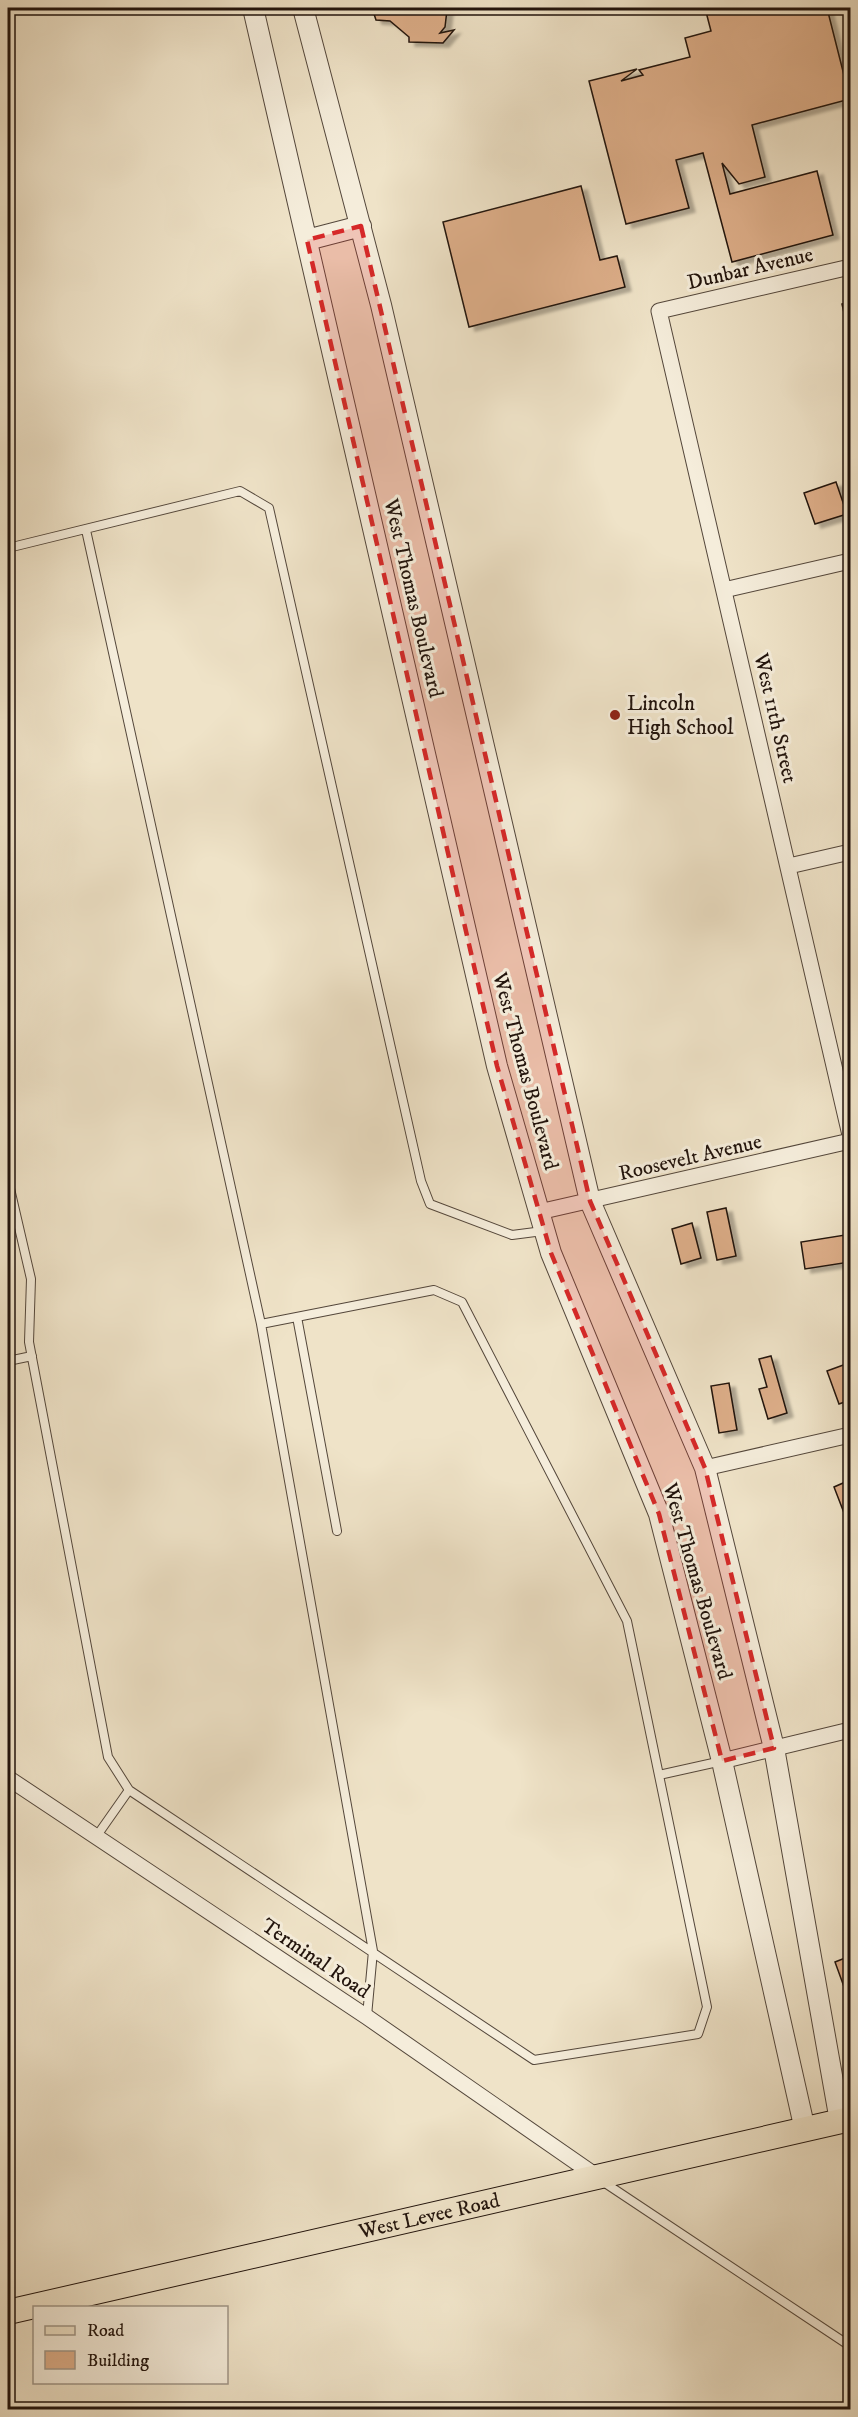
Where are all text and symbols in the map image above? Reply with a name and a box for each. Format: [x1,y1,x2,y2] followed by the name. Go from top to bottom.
[685,242,816,296] street label: Dunbar Avenue
[377,495,449,701] street label: West Thomas Boulevard
[747,650,803,786] street label: West 11th Street
[627,691,734,741] place label: Lincoln High School
[608,708,622,722] marker: Lincoln High School
[486,969,564,1173] street label: West Thomas Boulevard
[616,1129,765,1187] street label: Roosevelt Avenue
[656,1479,738,1683] street label: West Thomas Boulevard
[256,1913,375,2005] street label: Terminal Road
[355,2188,503,2245] street label: West Levee Road
[33,2306,228,2384] legend
[87,2320,124,2342] text: Road
[87,2350,149,2372] text: Building

